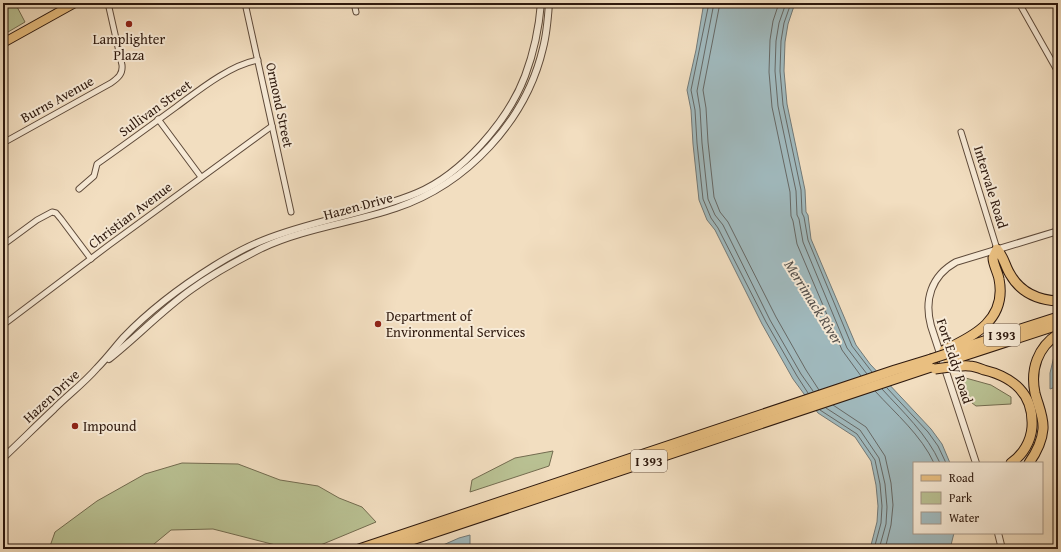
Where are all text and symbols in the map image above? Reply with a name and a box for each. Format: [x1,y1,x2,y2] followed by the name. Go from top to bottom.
[124,19,134,29] marker: Lamplighter Plaza
[93,29,165,65] place label: Lamplighter Plaza
[261,61,299,150] street label: Ormond Street
[17,70,98,127] street label: Burns Avenue
[114,75,196,141] street label: Sullivan Street
[969,143,1013,231] street label: Intervale Road
[84,177,176,253] street label: Christian Avenue
[321,187,395,225] street label: Hazen Drive
[780,256,849,349] water label: Merrimack River
[386,306,525,342] place label: Department of Environmental Services
[932,316,978,407] street label: Fort Eddy Road
[373,319,383,329] marker: Department of Environmental Services
[984,324,1020,346] road number: I 393
[18,364,84,428] street label: Hazen Drive
[83,416,137,436] place label: Impound
[70,421,80,431] marker: Impound
[631,450,667,472] road number: I 393
[913,462,1043,534] legend
[949,469,975,486] text: Road
[949,489,973,506] text: Park
[949,509,979,526] text: Water

